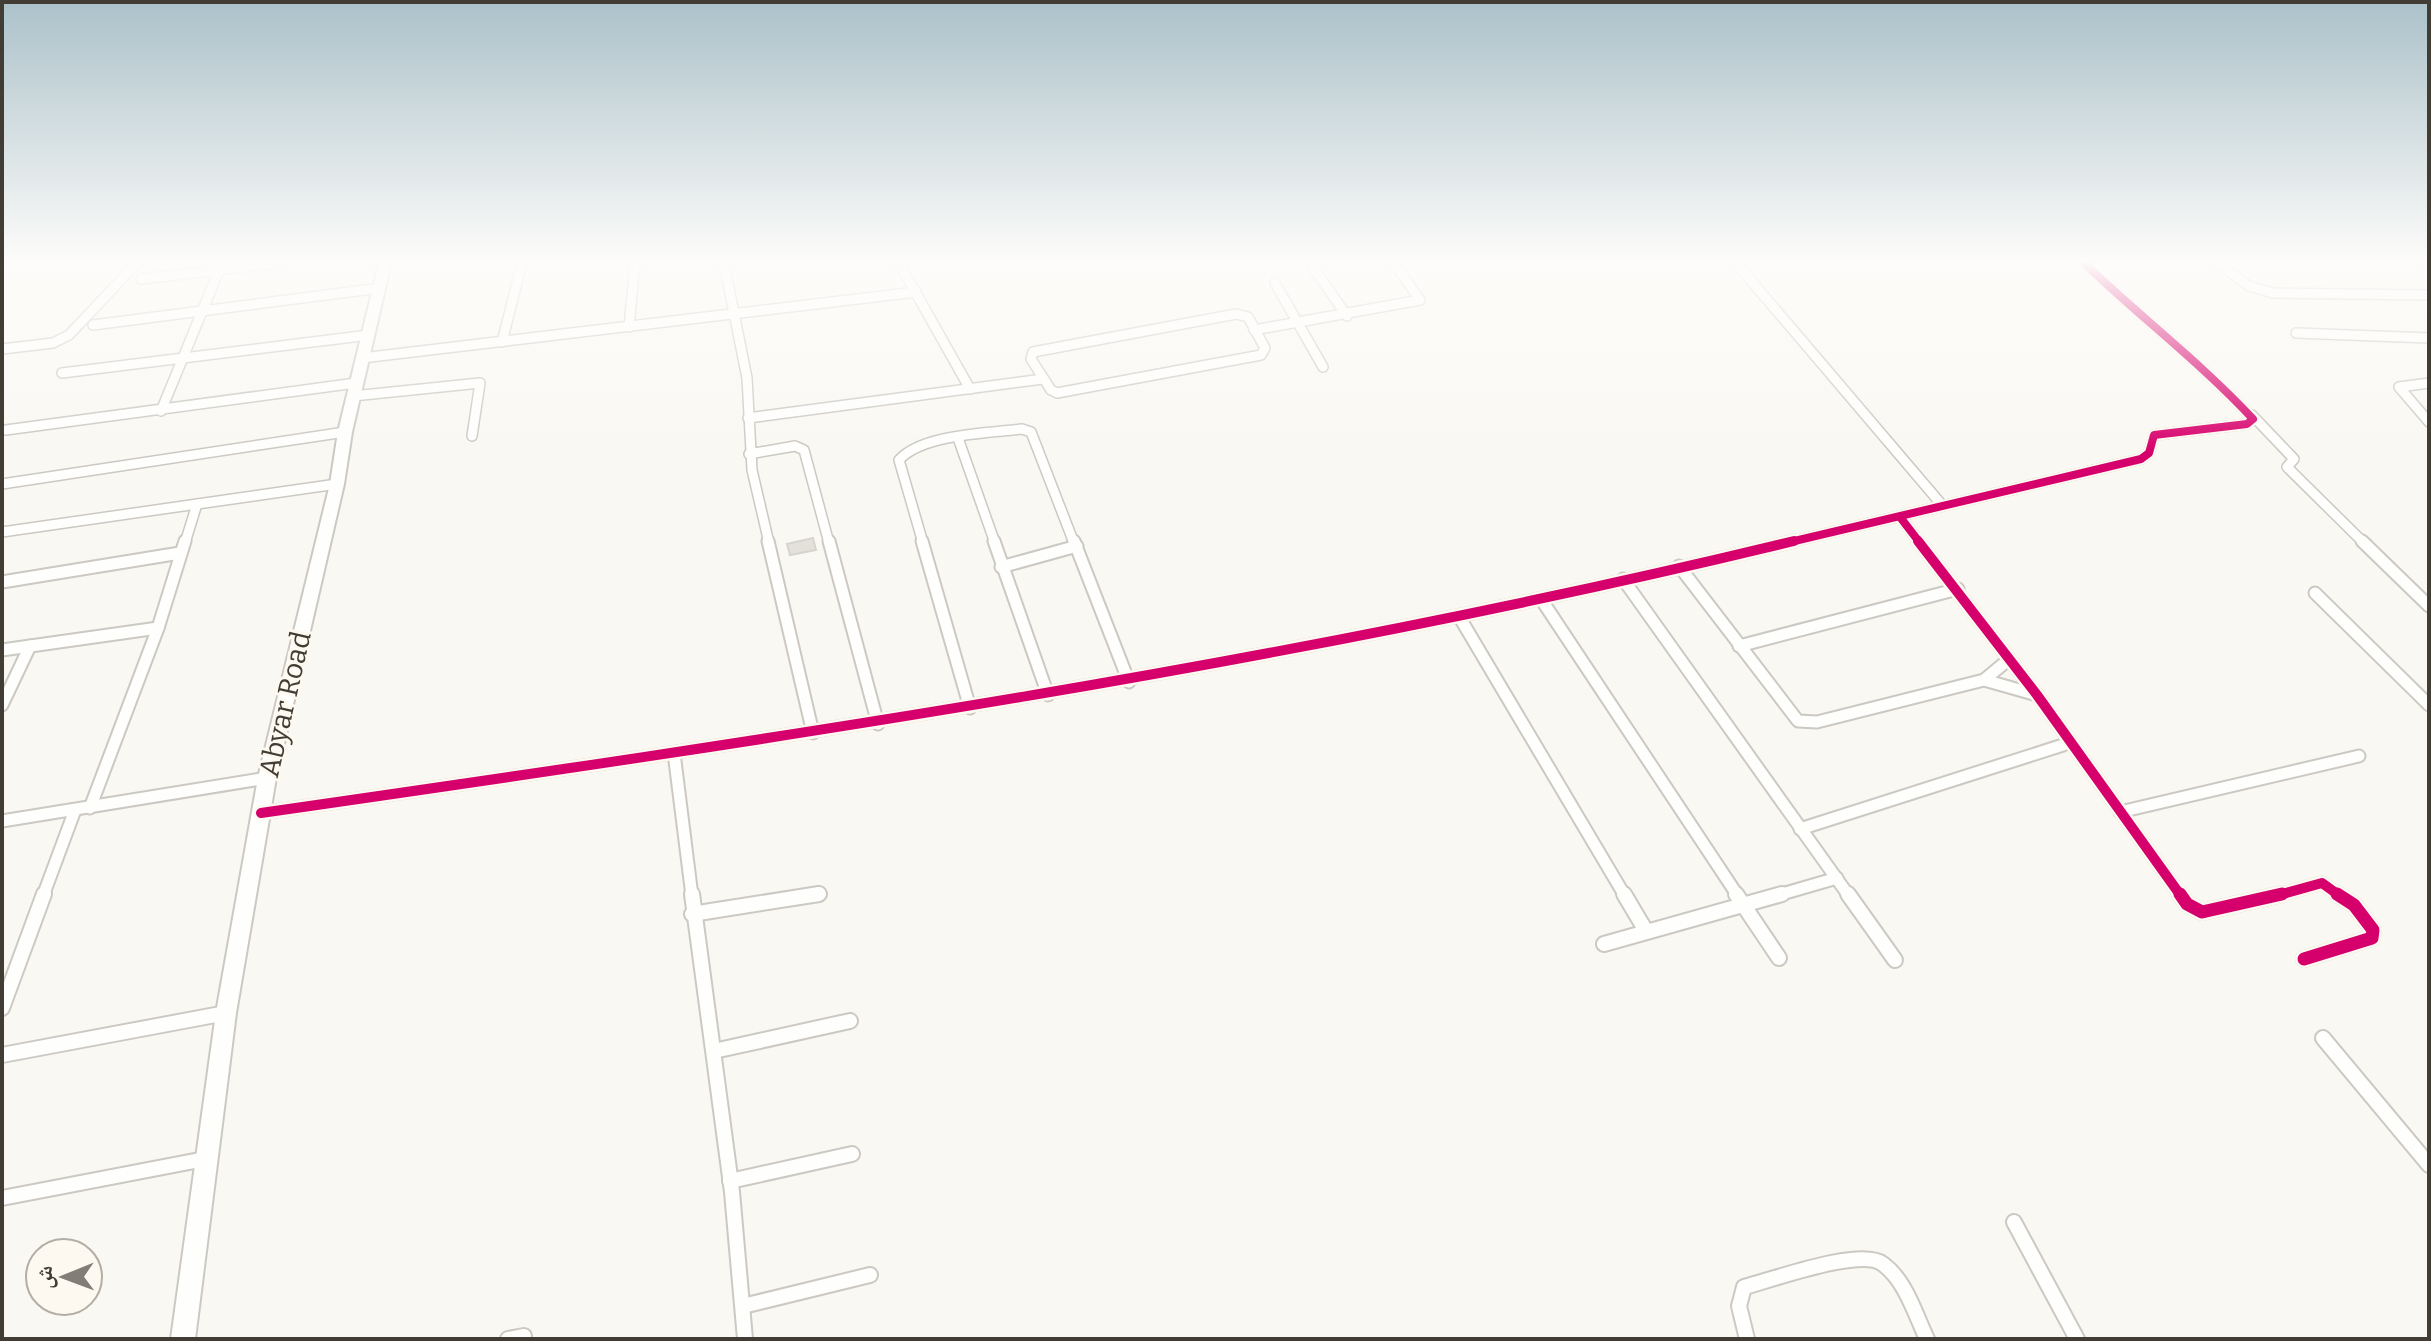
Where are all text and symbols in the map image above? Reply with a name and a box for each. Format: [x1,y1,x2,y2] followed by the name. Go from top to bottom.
[252,628,318,780] street label: Abyar Road
[24,1237,104,1317] north arrow
[31,1265,58,1289] text: ش

